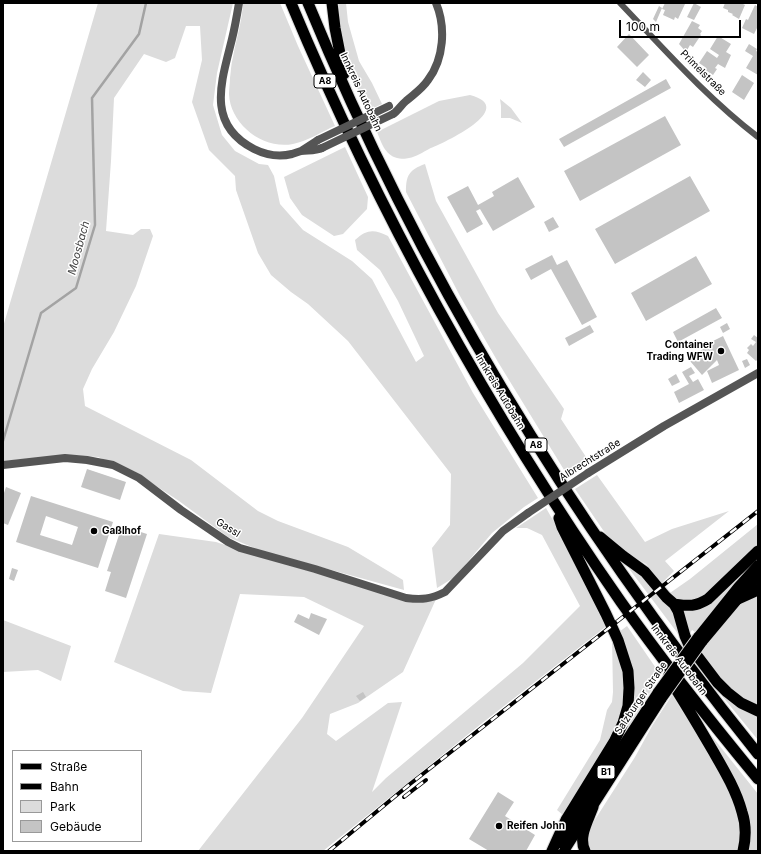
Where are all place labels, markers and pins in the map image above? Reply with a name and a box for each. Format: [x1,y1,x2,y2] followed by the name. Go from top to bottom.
[647,339,713,362] place label: Container Trading WFW
[716,346,726,356] marker: Container Trading WFW
[102,525,141,537] place label: Gaßlhof
[89,526,99,536] marker: Gaßlhof
[507,820,565,832] place label: Reifen John
[494,821,504,831] marker: Reifen John

